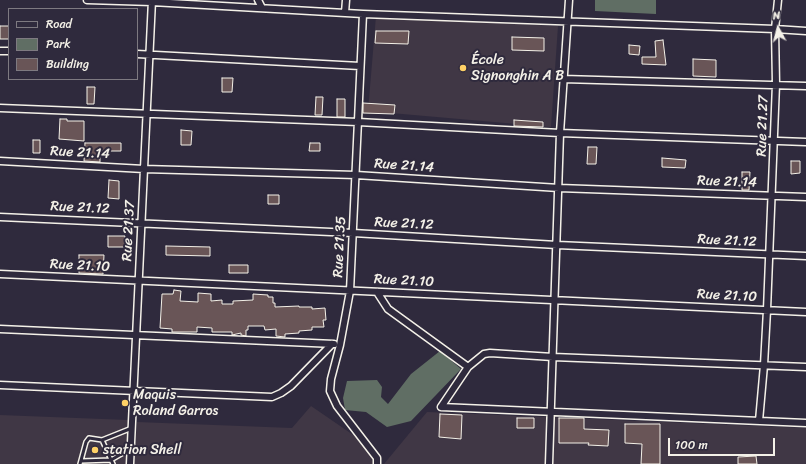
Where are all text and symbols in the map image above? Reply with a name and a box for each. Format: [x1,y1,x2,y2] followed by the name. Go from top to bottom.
[772,6,781,25] text: N
[8,8,138,80] legend
[758,8,798,48] north arrow
[46,13,72,35] text: Road
[46,33,71,55] text: Park
[471,52,564,84] place label: École Signonghin A B
[46,53,89,75] text: Building
[458,63,468,73] marker: École Signonghin A B
[754,95,772,157] street label: Rue 21.27
[50,143,110,163] street label: Rue 21.14
[374,156,434,176] street label: Rue 21.14
[697,173,757,191] street label: Rue 21.14
[50,198,110,218] street label: Rue 21.12
[119,200,139,262] street label: Rue 21.37
[374,214,434,234] street label: Rue 21.12
[330,216,350,278] street label: Rue 21.35
[697,231,757,251] street label: Rue 21.12
[50,256,110,276] street label: Rue 21.10
[374,271,434,291] street label: Rue 21.10
[697,286,757,306] street label: Rue 21.10
[133,387,218,420] place label: Maquis Roland Garros
[120,398,130,408] marker: Maquis Roland Garros
[670,430,777,456] scale bar
[675,434,708,456] text: 100 m
[103,442,182,458] place label: station Shell
[90,445,100,455] marker: station Shell

